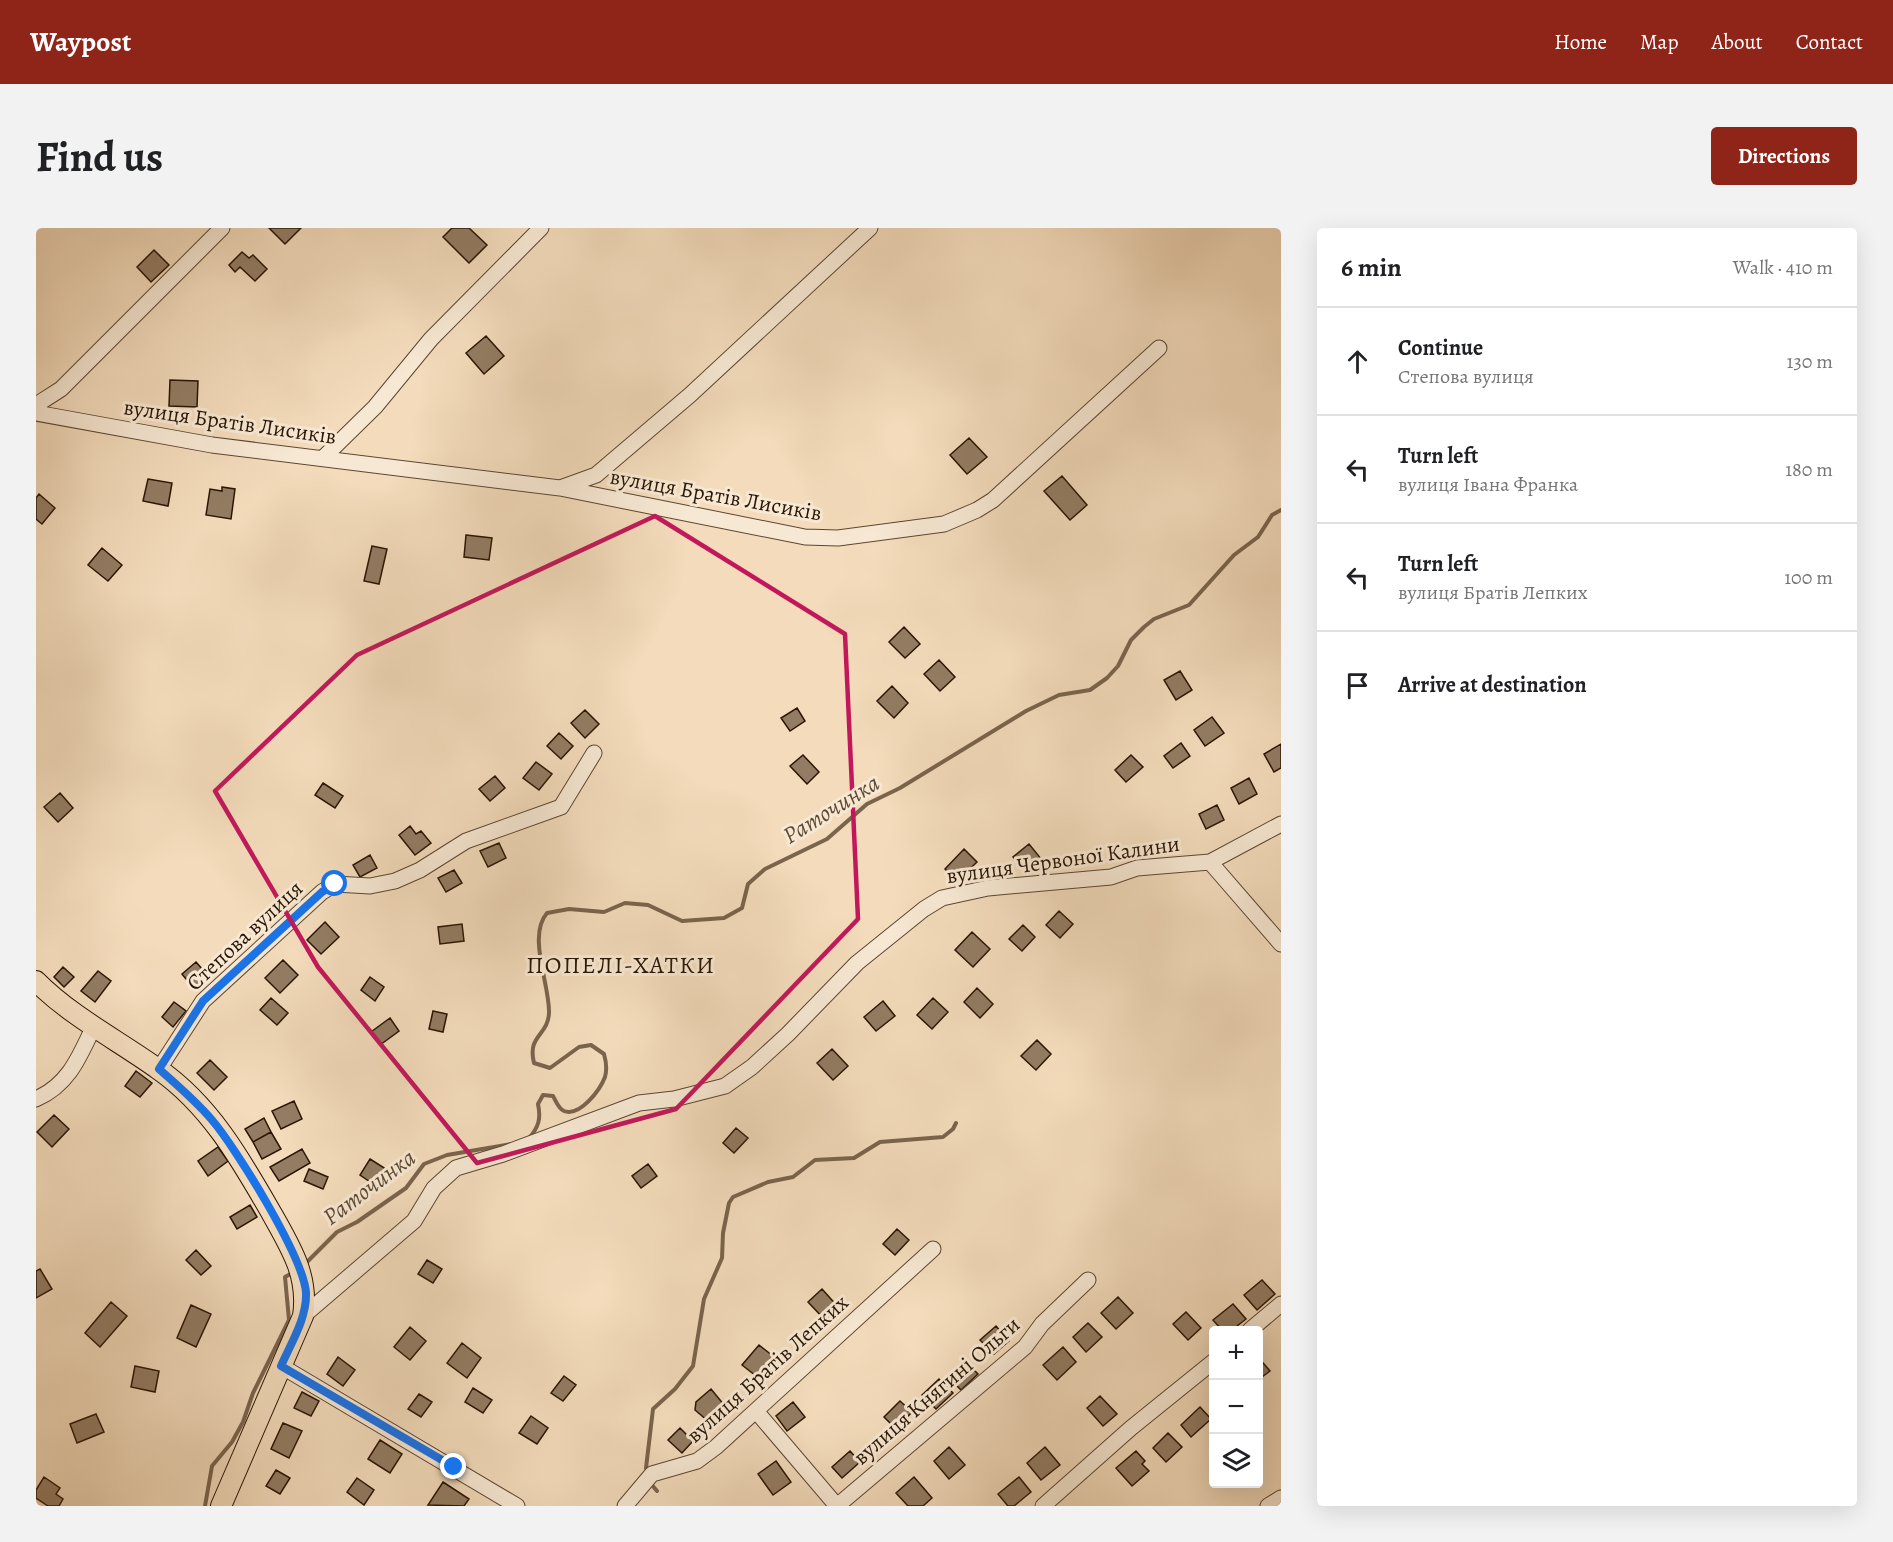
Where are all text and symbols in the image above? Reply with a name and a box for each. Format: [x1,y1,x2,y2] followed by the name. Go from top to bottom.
[30,23,131,61] text: Waypost
[1554,28,1607,56] text: Home
[1640,28,1678,56] text: Map
[1711,28,1763,56] text: About
[1796,28,1863,56] text: Contact
[1711,127,1857,185] button: Directions
[36,128,163,185] text: Find us
[1341,250,1402,285] text: 6 min
[1733,254,1833,281] text: Walk · 410 m
[1398,333,1483,363] text: Continue
[1341,345,1374,378] icon: ahead
[1787,348,1833,375] text: 130 m
[1398,363,1534,390] text: Степова вулиця
[122,392,338,452] street label: вулиця Братів Лисиків
[1398,441,1478,471] text: Turn left
[1341,453,1374,486] icon: left
[1785,456,1833,483] text: 180 m
[608,462,824,528] street label: вулиця Братів Лисиків
[1398,471,1578,498] text: вулиця Івана Франка
[1398,549,1478,579] text: Turn left
[1341,561,1374,594] icon: left
[1784,564,1833,591] text: 100 m
[1398,579,1588,606] text: вулиця Братів Лепких
[1341,669,1374,702] icon: arrive
[1398,670,1587,700] text: Arrive at destination
[777,767,885,851] water label: Раточинка
[945,829,1182,891] street label: вулиця Червоної Калини
[321,870,347,896] route start
[180,874,309,998] street label: Степова вулиця
[526,949,716,981] district label: ПОПЕЛІ-ХАТКИ
[316,1142,422,1232] water label: Раточинка
[680,1288,855,1450] street label: вулиця Братів Лепких
[847,1310,1027,1472] street label: вулиця Княгині Ольги
[1209,1326,1263,1488] map controls
[1209,1326,1263,1380] button: +
[1209,1380,1263,1434] button: −
[1209,1434,1263,1488] button: layers
[440,1453,466,1479] route end

